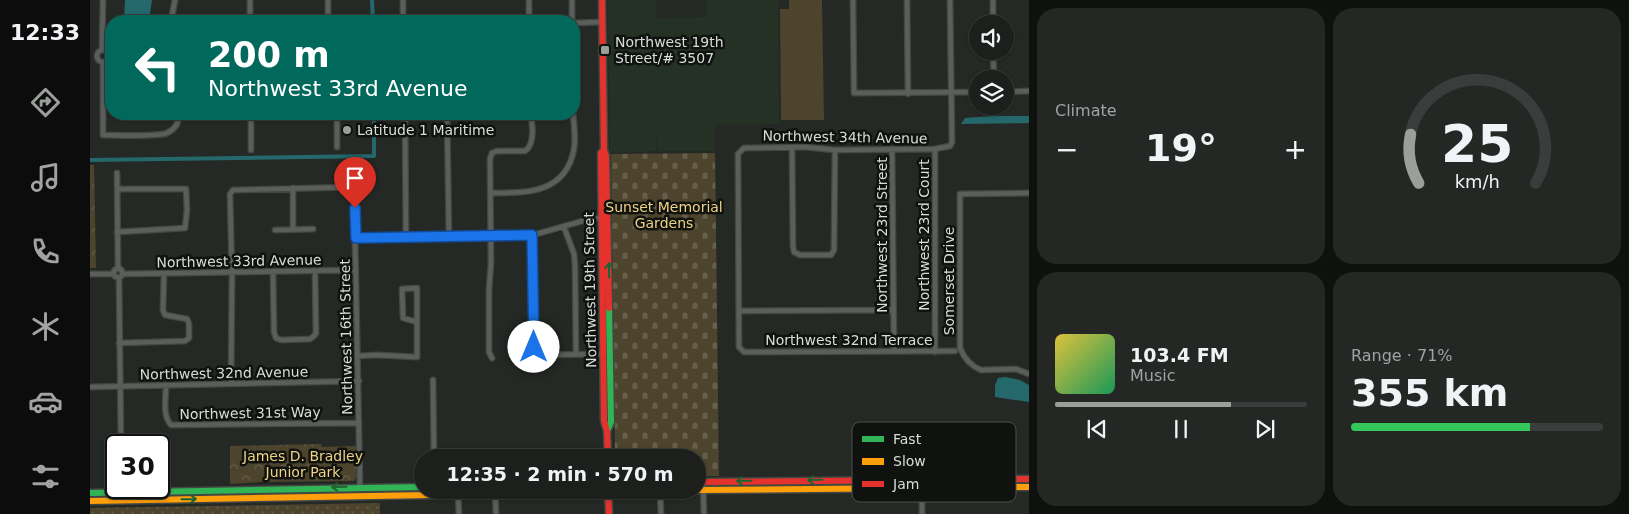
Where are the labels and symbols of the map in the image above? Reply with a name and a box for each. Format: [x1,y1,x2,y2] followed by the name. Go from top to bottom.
[615,34,724,66] place label: Northwest 19th Street/# 3507
[599,44,611,56] marker: Northwest 19th Street/# 3507
[357,122,494,138] place label: Latitude 1 Maritime
[341,124,353,136] marker: Latitude 1 Maritime
[762,128,928,146] street label: Northwest 34th Avenue
[334,157,376,208] pin
[874,157,890,313] street label: Northwest 23rd Street
[916,159,932,311] street label: Northwest 23rd Court
[605,199,723,231] park label: Sunset Memorial Gardens
[581,212,599,368] street label: Northwest 19th Street
[941,227,957,335] street label: Somerset Drive
[156,252,322,270] street label: Northwest 33rd Avenue
[337,259,355,415] street label: Northwest 16th Street
[604,262,614,278] one-way arrow
[507,320,559,372] position arrow
[765,332,933,348] street label: Northwest 32nd Terrace
[140,364,308,382] street label: Northwest 32nd Avenue
[179,404,321,422] street label: Northwest 31st Way
[852,422,1016,502] legend
[893,431,922,447] text: Fast
[105,434,170,499] speed limit sign: 30
[242,448,363,480] park label: James D. Bradley Junior Park
[893,453,926,469] text: Slow
[808,475,824,485] one-way arrow
[736,476,752,486] one-way arrow
[892,476,919,492] text: Jam
[331,482,348,492] one-way arrow
[180,494,197,504] one-way arrow

